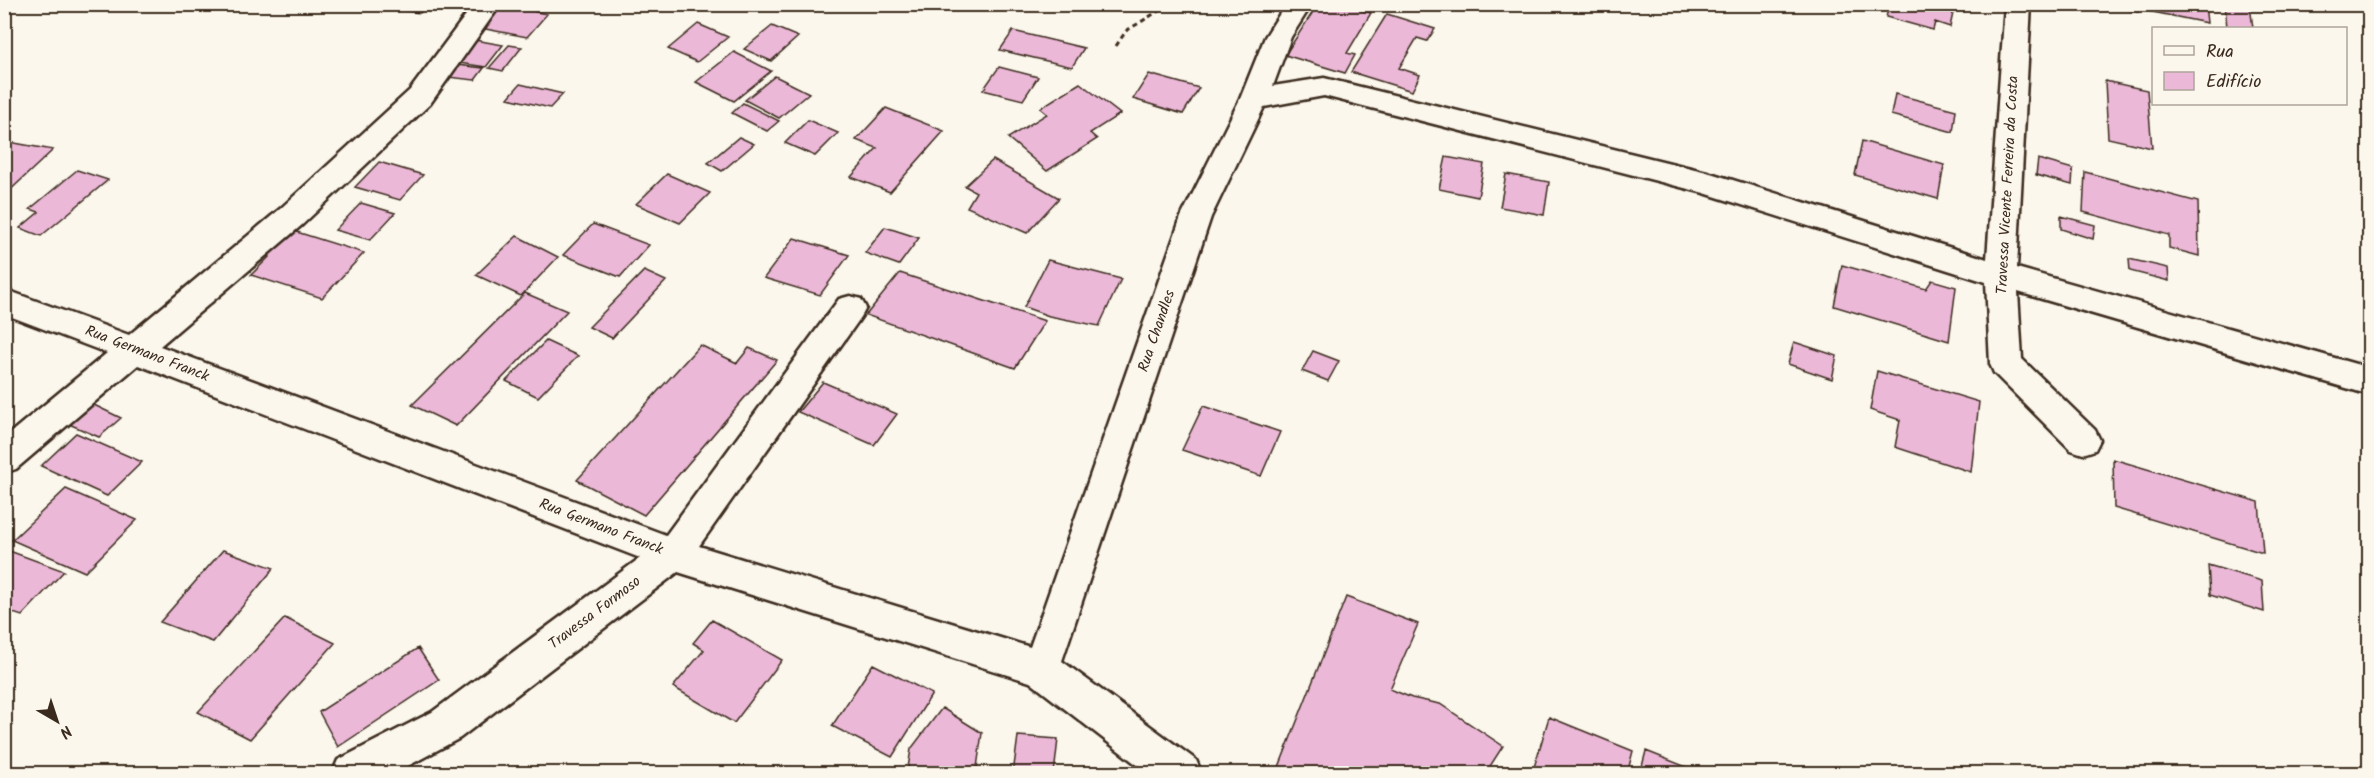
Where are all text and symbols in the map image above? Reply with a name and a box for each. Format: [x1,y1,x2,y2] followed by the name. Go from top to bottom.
[2152,27,2347,105] legend
[2206,38,2234,67] text: Rua
[2206,68,2261,97] text: Edifício
[1990,75,2026,295] street label: Travessa Vicente Ferreira da Costa
[1132,286,1182,375] street label: Rua Chandles
[81,319,213,389] street label: Rua Germano Franck
[535,492,667,562] street label: Rua Germano Franck
[544,570,646,656] street label: Travessa Formoso
[27,691,87,751] north arrow
[54,719,77,744] text: N

